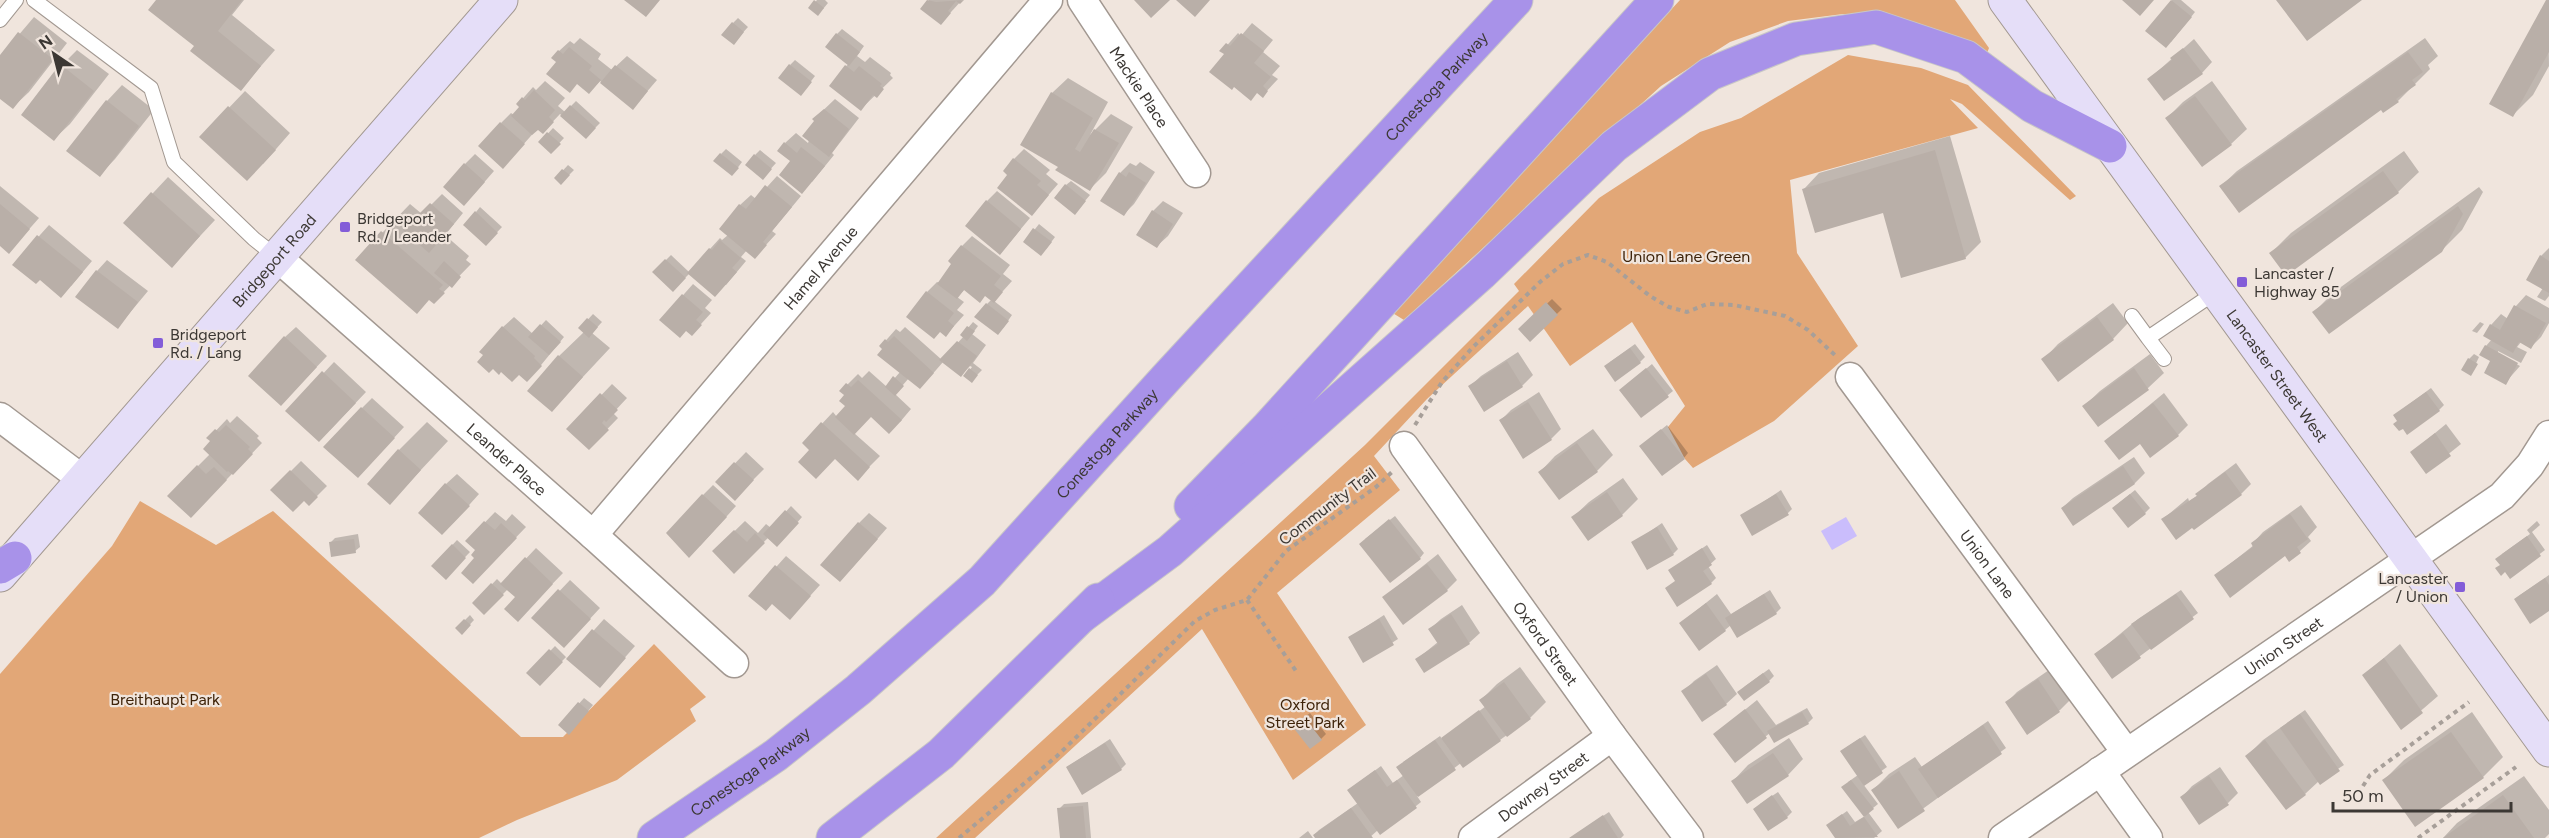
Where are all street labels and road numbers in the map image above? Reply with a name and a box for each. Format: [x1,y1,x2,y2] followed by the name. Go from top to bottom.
[1381,27,1492,145] street label: Conestoga Parkway
[1105,43,1172,131] street label: Mackie Place
[229,210,320,311] street label: Bridgeport Road
[780,222,862,314] street label: Hamel Avenue
[2222,306,2332,446] street label: Lancaster Street West
[1052,384,1162,503] street label: Conestoga Parkway
[463,419,550,500] street label: Leander Place
[1275,464,1380,549] street label: Community Trail
[1956,526,2019,602] street label: Union Lane
[1509,598,1582,689] street label: Oxford Street
[2241,613,2327,680] street label: Union Street
[687,722,814,820] street label: Conestoga Parkway
[1495,748,1592,826] street label: Downey Street

